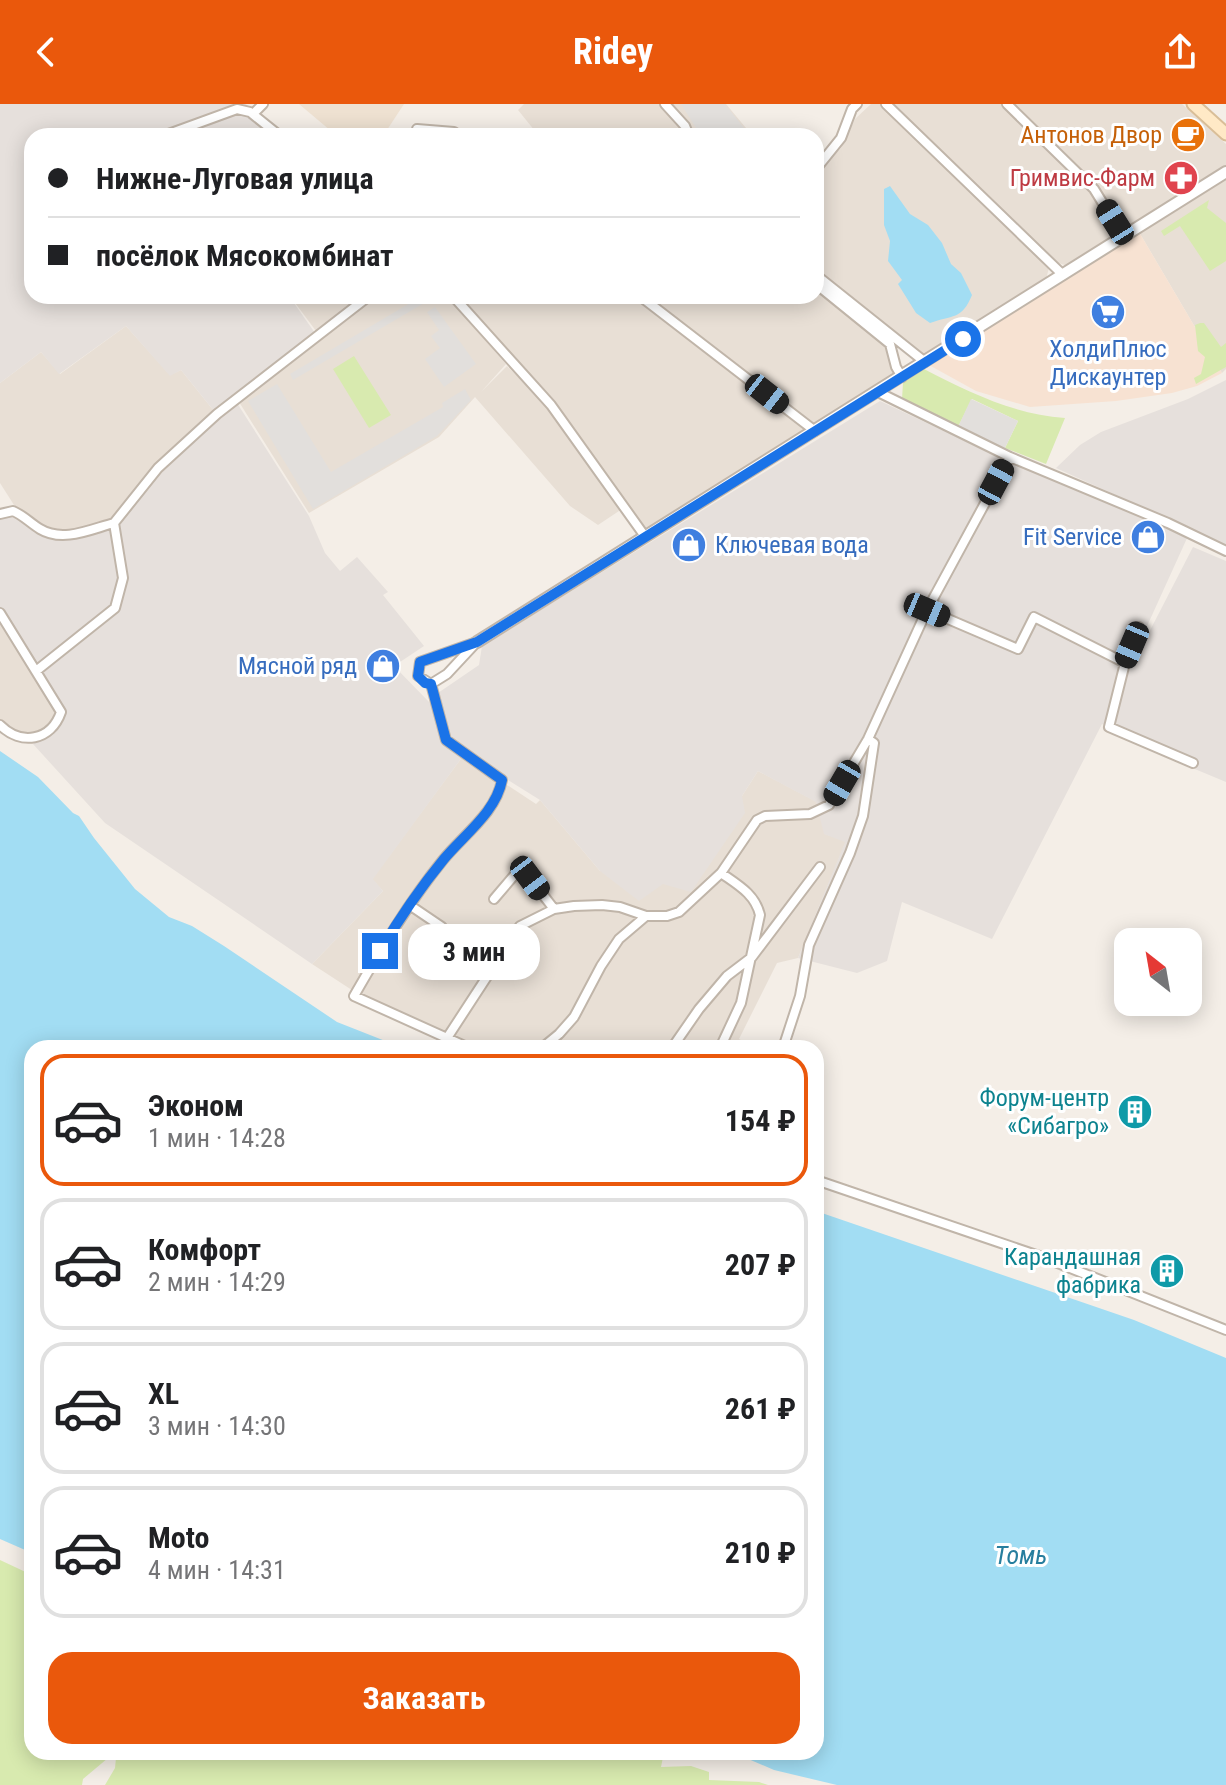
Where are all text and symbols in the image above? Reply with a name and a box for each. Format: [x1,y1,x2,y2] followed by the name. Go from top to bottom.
[24,30,68,74] icon: back
[1158,30,1202,74] icon: share
[573,31,653,73] text: Ridey
[1169,116,1207,154] cafe icon: Антонов Двор
[1021,121,1162,149] place label: Антонов Двор
[1162,159,1200,197] pharmacy icon: Гримвис-Фарм
[96,161,374,196] text: Нижне-Луговая улица
[1010,164,1155,192] place label: Гримвис-Фарм
[1092,195,1138,249] car
[96,238,394,273] text: посёлок Мясокомбинат
[1089,293,1127,331] supermarket icon: ХолдиПлюс Дискаунтер
[945,321,981,357] route start
[1049,335,1167,391] place label: ХолдиПлюс Дискаунтер
[741,370,793,418] car
[974,455,1018,509] car
[1129,518,1167,556] shop icon: Fit Service
[1023,523,1122,551] place label: Fit Service
[670,526,708,564] shop icon: Ключевая вода
[715,531,869,559] place label: Ключевая вода
[900,590,954,630] car
[1112,618,1152,672] car
[364,647,402,685] shop icon: Мясной ряд
[238,652,357,680] place label: Мясной ряд
[820,756,864,810] car
[506,852,554,904] car
[408,923,540,979] callout: 3 мин
[1114,928,1202,1016] north arrow
[1114,928,1202,1016] map controls
[362,933,398,969] route end
[443,937,505,967] text: 3 мин
[52,1084,124,1156] icon: car
[979,1084,1109,1140] place label: Форум-центр «Сибагро»
[148,1088,244,1123] text: Эконом
[1116,1093,1154,1131] building icon: Форум-центр «Сибагро»
[725,1103,796,1138] text: 154 ₽
[148,1123,286,1153] text: 1 мин · 14:28
[52,1228,124,1300] icon: car
[148,1232,261,1267] text: Комфорт
[1004,1243,1141,1299] place label: Карандашная фабрика
[725,1247,796,1282] text: 207 ₽
[1148,1252,1186,1290] building icon: Карандашная фабрика
[148,1267,286,1297] text: 2 мин · 14:29
[52,1372,124,1444] icon: car
[148,1376,179,1411] text: XL
[725,1391,796,1426] text: 261 ₽
[148,1411,286,1441] text: 3 мин · 14:30
[52,1516,124,1588] icon: car
[148,1520,209,1555] text: Moto
[725,1535,796,1570] text: 210 ₽
[995,1540,1047,1570] water label: Томь
[148,1555,286,1585] text: 4 мин · 14:31
[48,1652,800,1744] button: Заказать

